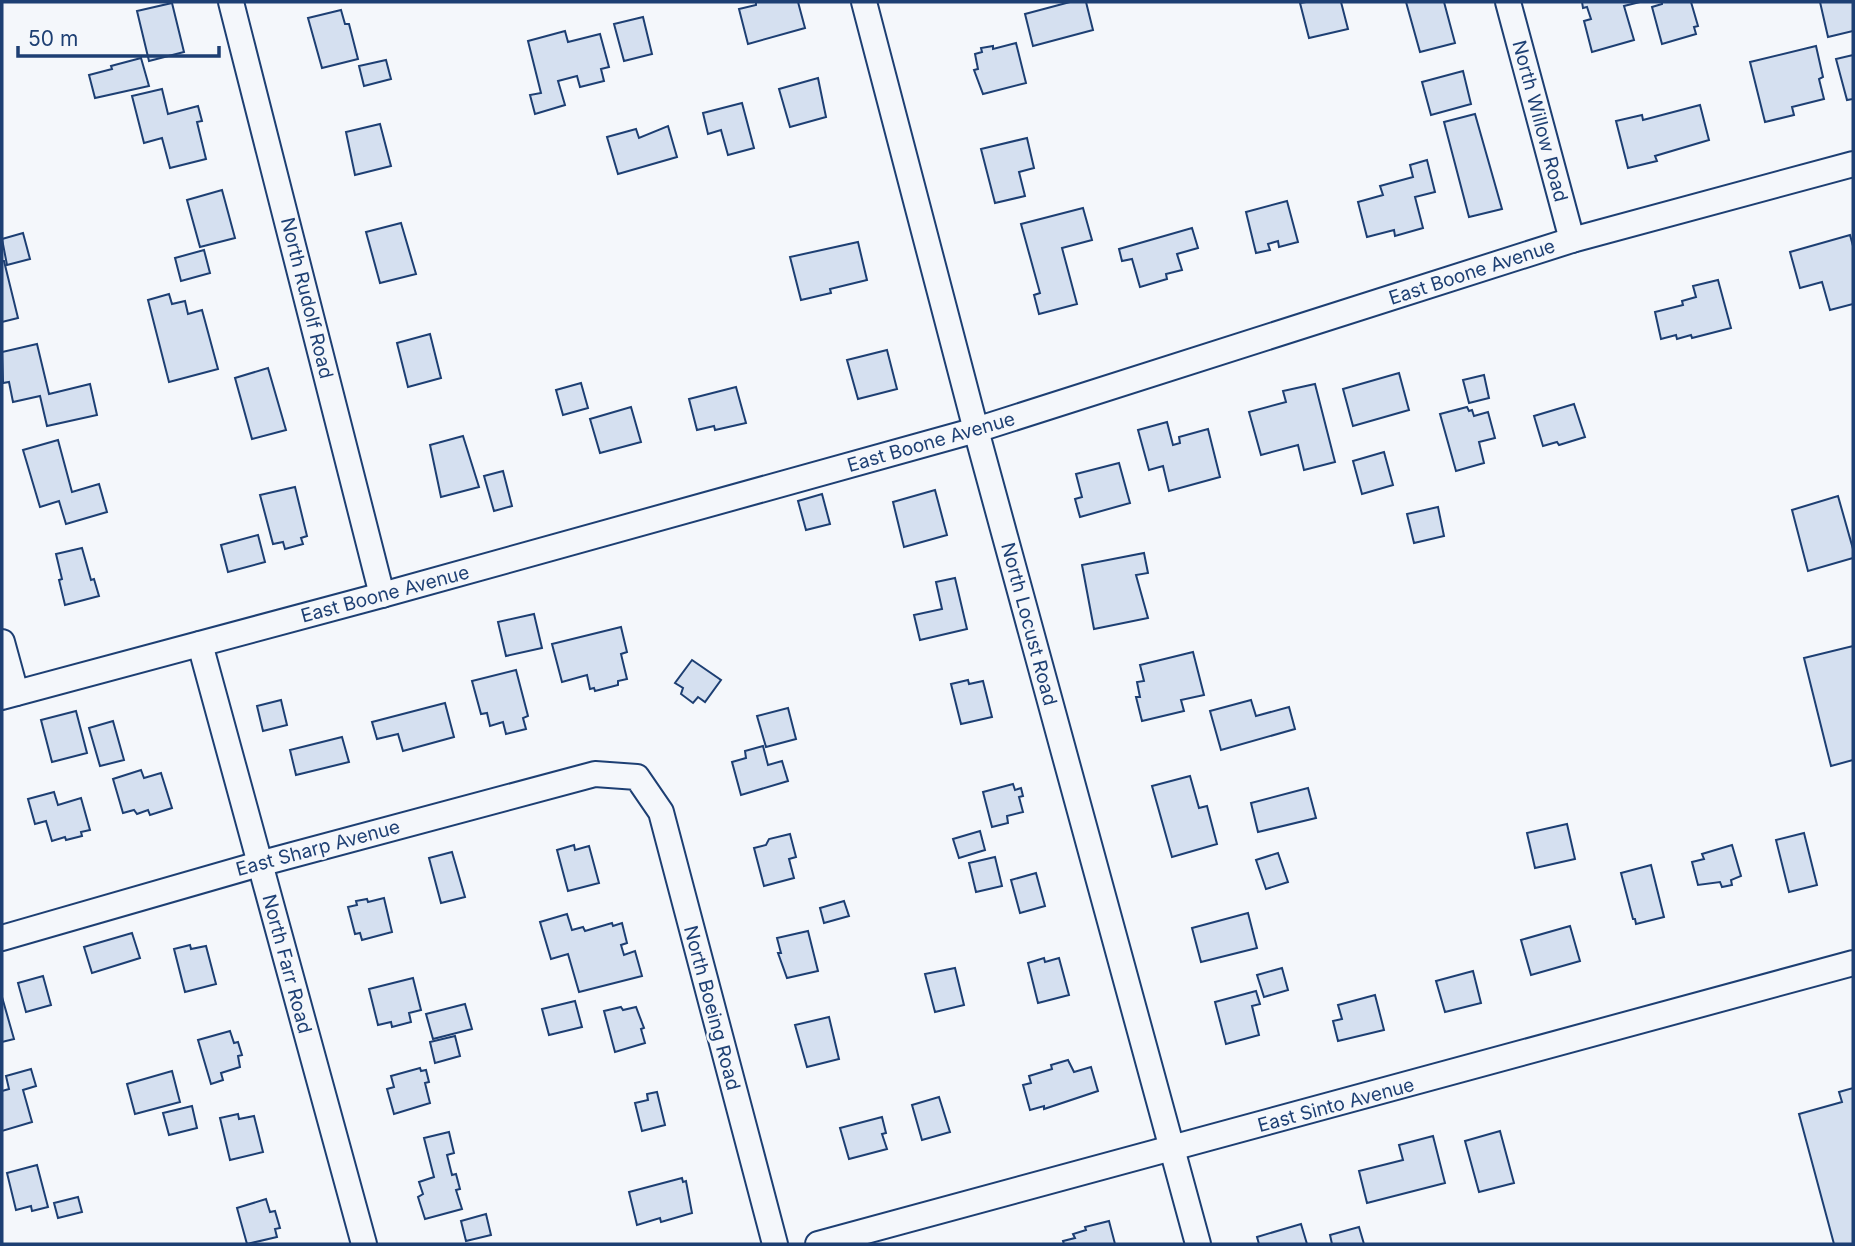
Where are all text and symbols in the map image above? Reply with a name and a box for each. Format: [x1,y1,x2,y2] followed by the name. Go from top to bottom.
[18,14,219,58] scale bar
[28,26,78,51] text: 50 m
[1507,38,1573,204] street label: North Willow Road
[276,215,338,381] street label: North Rudolf Road
[1386,234,1558,310] street label: East Boone Avenue
[845,407,1017,477] street label: East Boone Avenue
[996,540,1062,708] street label: North Locust Road
[298,560,472,628] street label: East Boone Avenue
[233,815,403,881] street label: East Sharp Avenue
[257,892,317,1036] street label: North Farr Road
[679,923,745,1093] street label: North Boeing Road
[1255,1073,1417,1137] street label: East Sinto Avenue

